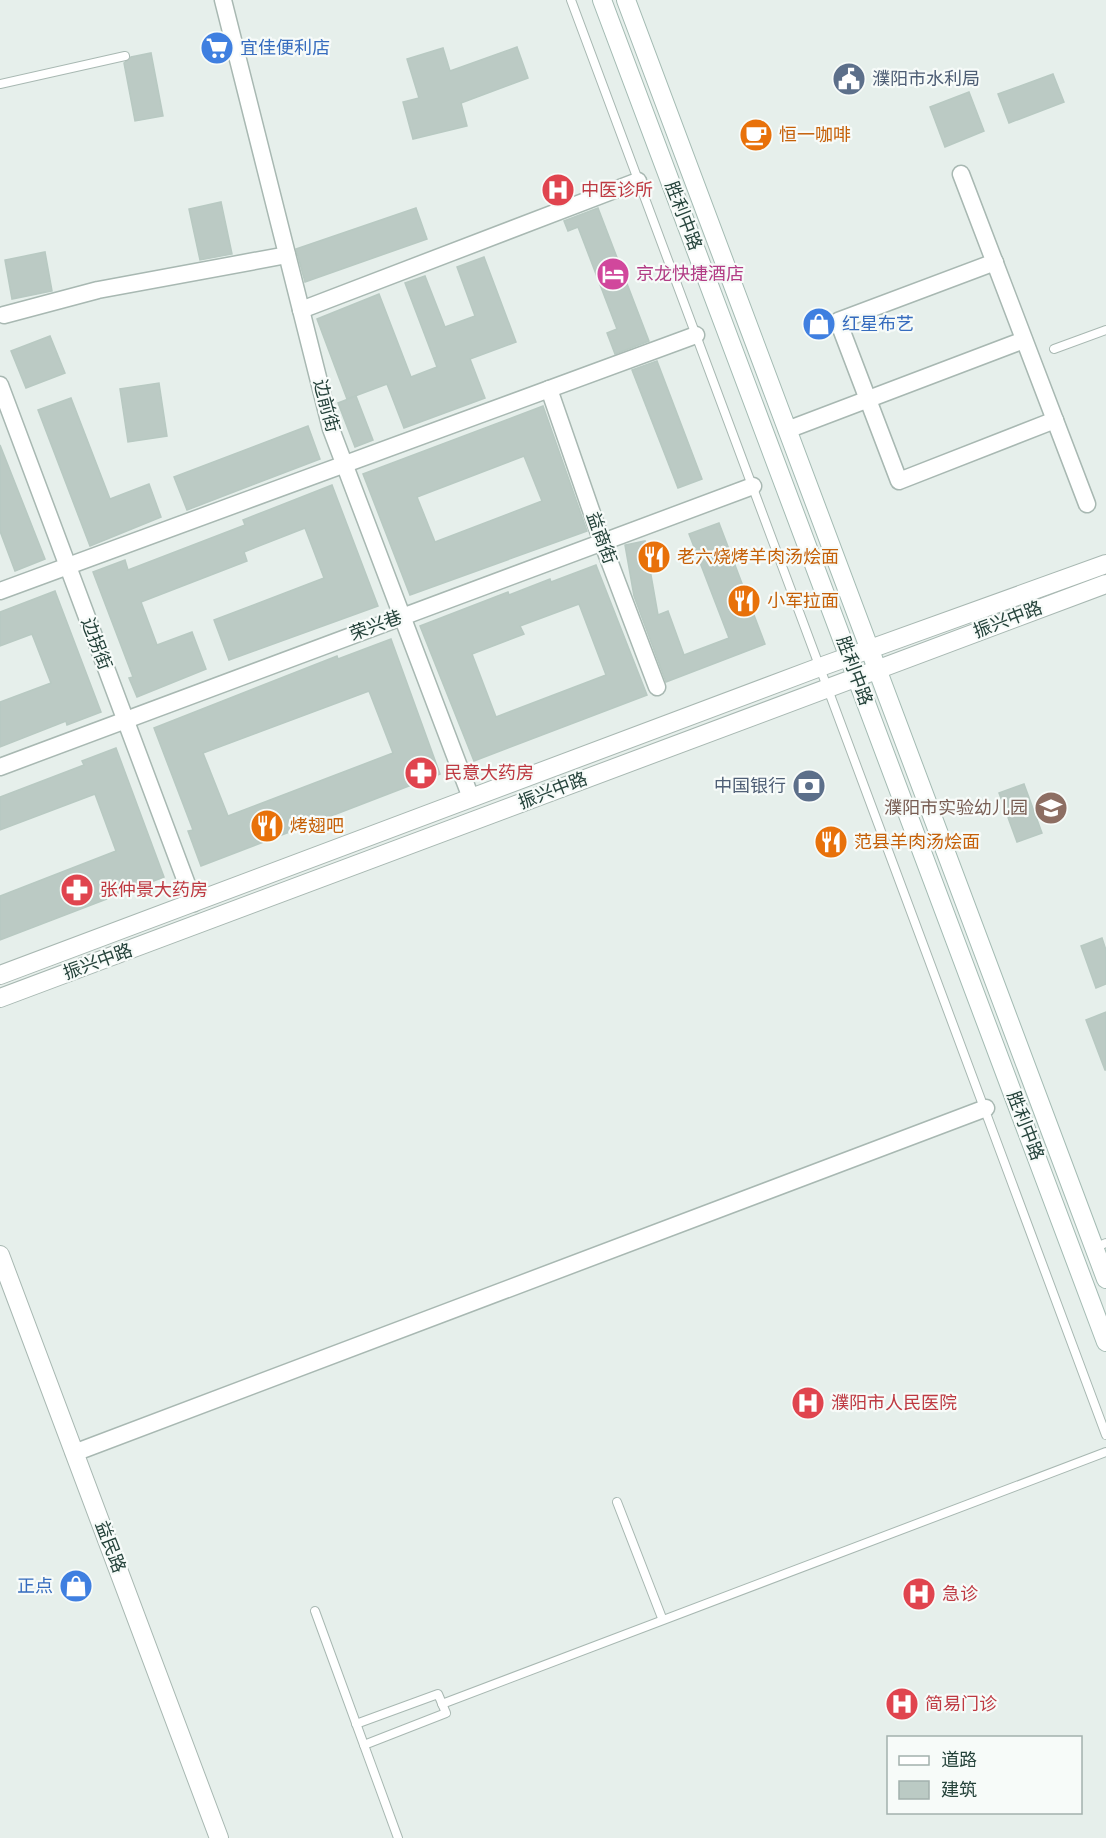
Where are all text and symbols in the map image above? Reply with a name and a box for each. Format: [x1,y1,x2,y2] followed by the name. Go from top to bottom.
[199,30,235,66] supermarket icon: 宜佳便利店
[240,38,330,59] place label: 宜佳便利店
[831,61,867,97] public building icon: 濮阳市水利局
[872,69,980,90] place label: 濮阳市水利局
[738,117,774,153] cafe icon: 恒一咖啡
[779,125,851,146] place label: 恒一咖啡
[540,172,576,208] hospital icon: 中医诊所
[660,179,706,253] street label: 胜利中路
[581,180,653,201] place label: 中医诊所
[595,256,631,292] hotel icon: 京龙快捷酒店
[636,264,744,285] place label: 京龙快捷酒店
[801,306,837,342] shop icon: 红星布艺
[842,314,914,335] place label: 红星布艺
[309,377,343,435] street label: 边前街
[582,509,620,567] street label: 益商街
[636,539,672,575] restaurant icon: 老六烧烤羊肉汤烩面
[677,547,839,568] place label: 老六烧烤羊肉汤烩面
[726,583,762,619] restaurant icon: 小军拉面
[767,591,839,612] place label: 小军拉面
[971,597,1045,643] street label: 振兴中路
[347,607,405,645] street label: 荣兴巷
[77,615,115,673] street label: 边拐街
[832,634,876,708] street label: 胜利中路
[403,755,439,791] pharmacy icon: 民意大药房
[444,763,534,784] place label: 民意大药房
[516,768,590,814] street label: 振兴中路
[791,768,827,804] bank icon: 中国银行
[714,776,786,797] place label: 中国银行
[1033,790,1069,826] school or university icon: 濮阳市实验幼儿园
[884,798,1028,819] place label: 濮阳市实验幼儿园
[249,808,285,844] restaurant icon: 烤翅吧
[290,816,344,837] place label: 烤翅吧
[813,824,849,860] restaurant icon: 范县羊肉汤烩面
[854,832,980,853] place label: 范县羊肉汤烩面
[59,872,95,908] pharmacy icon: 张仲景大药房
[100,880,208,901] place label: 张仲景大药房
[61,940,135,984] street label: 振兴中路
[1002,1089,1048,1163] street label: 胜利中路
[790,1385,826,1421] hospital icon: 濮阳市人民医院
[831,1393,957,1414] place label: 濮阳市人民医院
[91,1518,129,1576] street label: 益民路
[58,1568,94,1604] shop icon: 正点
[17,1576,53,1597] place label: 正点
[901,1576,937,1612] hospital icon: 急诊
[942,1584,978,1605] place label: 急诊
[884,1686,920,1722] hospital icon: 简易门诊
[925,1694,997,1715] place label: 简易门诊
[887,1736,1082,1814] legend
[941,1750,977,1771] text: 道路
[941,1780,977,1801] text: 建筑

